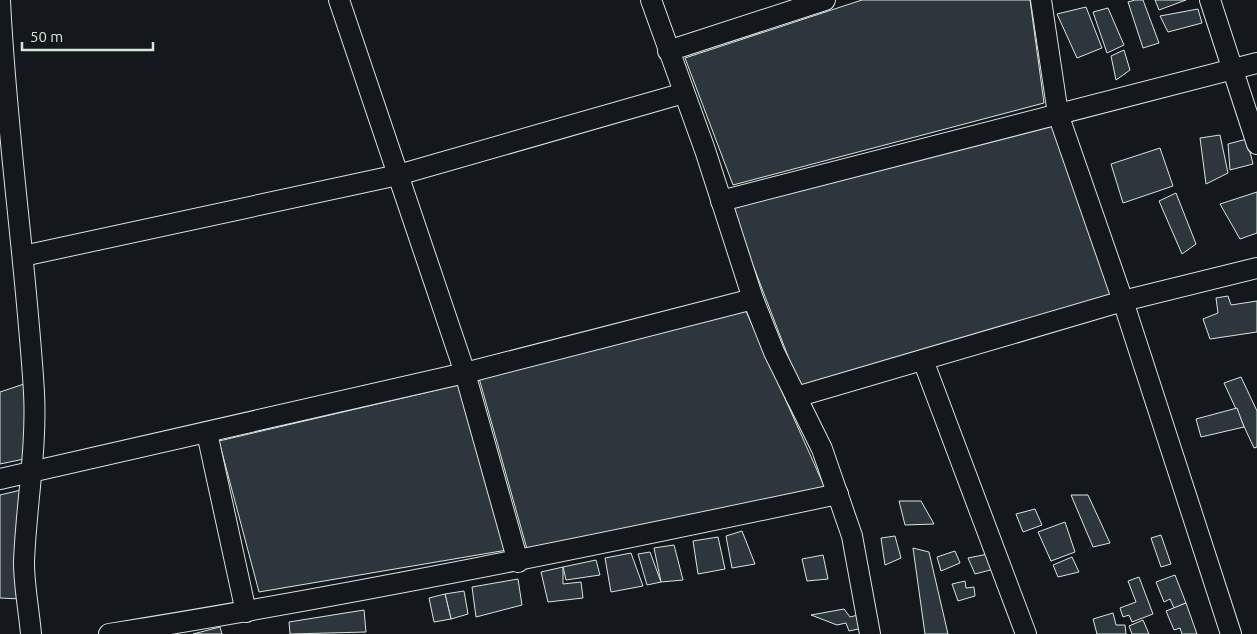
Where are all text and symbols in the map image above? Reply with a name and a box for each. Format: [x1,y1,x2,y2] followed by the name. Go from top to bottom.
[22,20,154,52] scale bar
[30,28,63,45] text: 50 m

